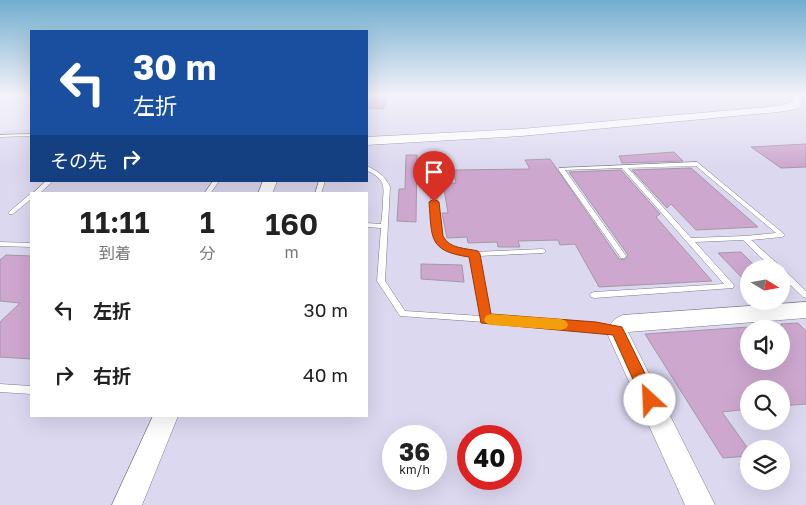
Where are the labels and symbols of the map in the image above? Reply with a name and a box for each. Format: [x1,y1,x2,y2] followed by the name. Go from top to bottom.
[413,151,455,202] pin
[740,260,790,310] north arrow
[623,373,675,425] position arrow
[457,425,522,490] speed limit sign: 40

